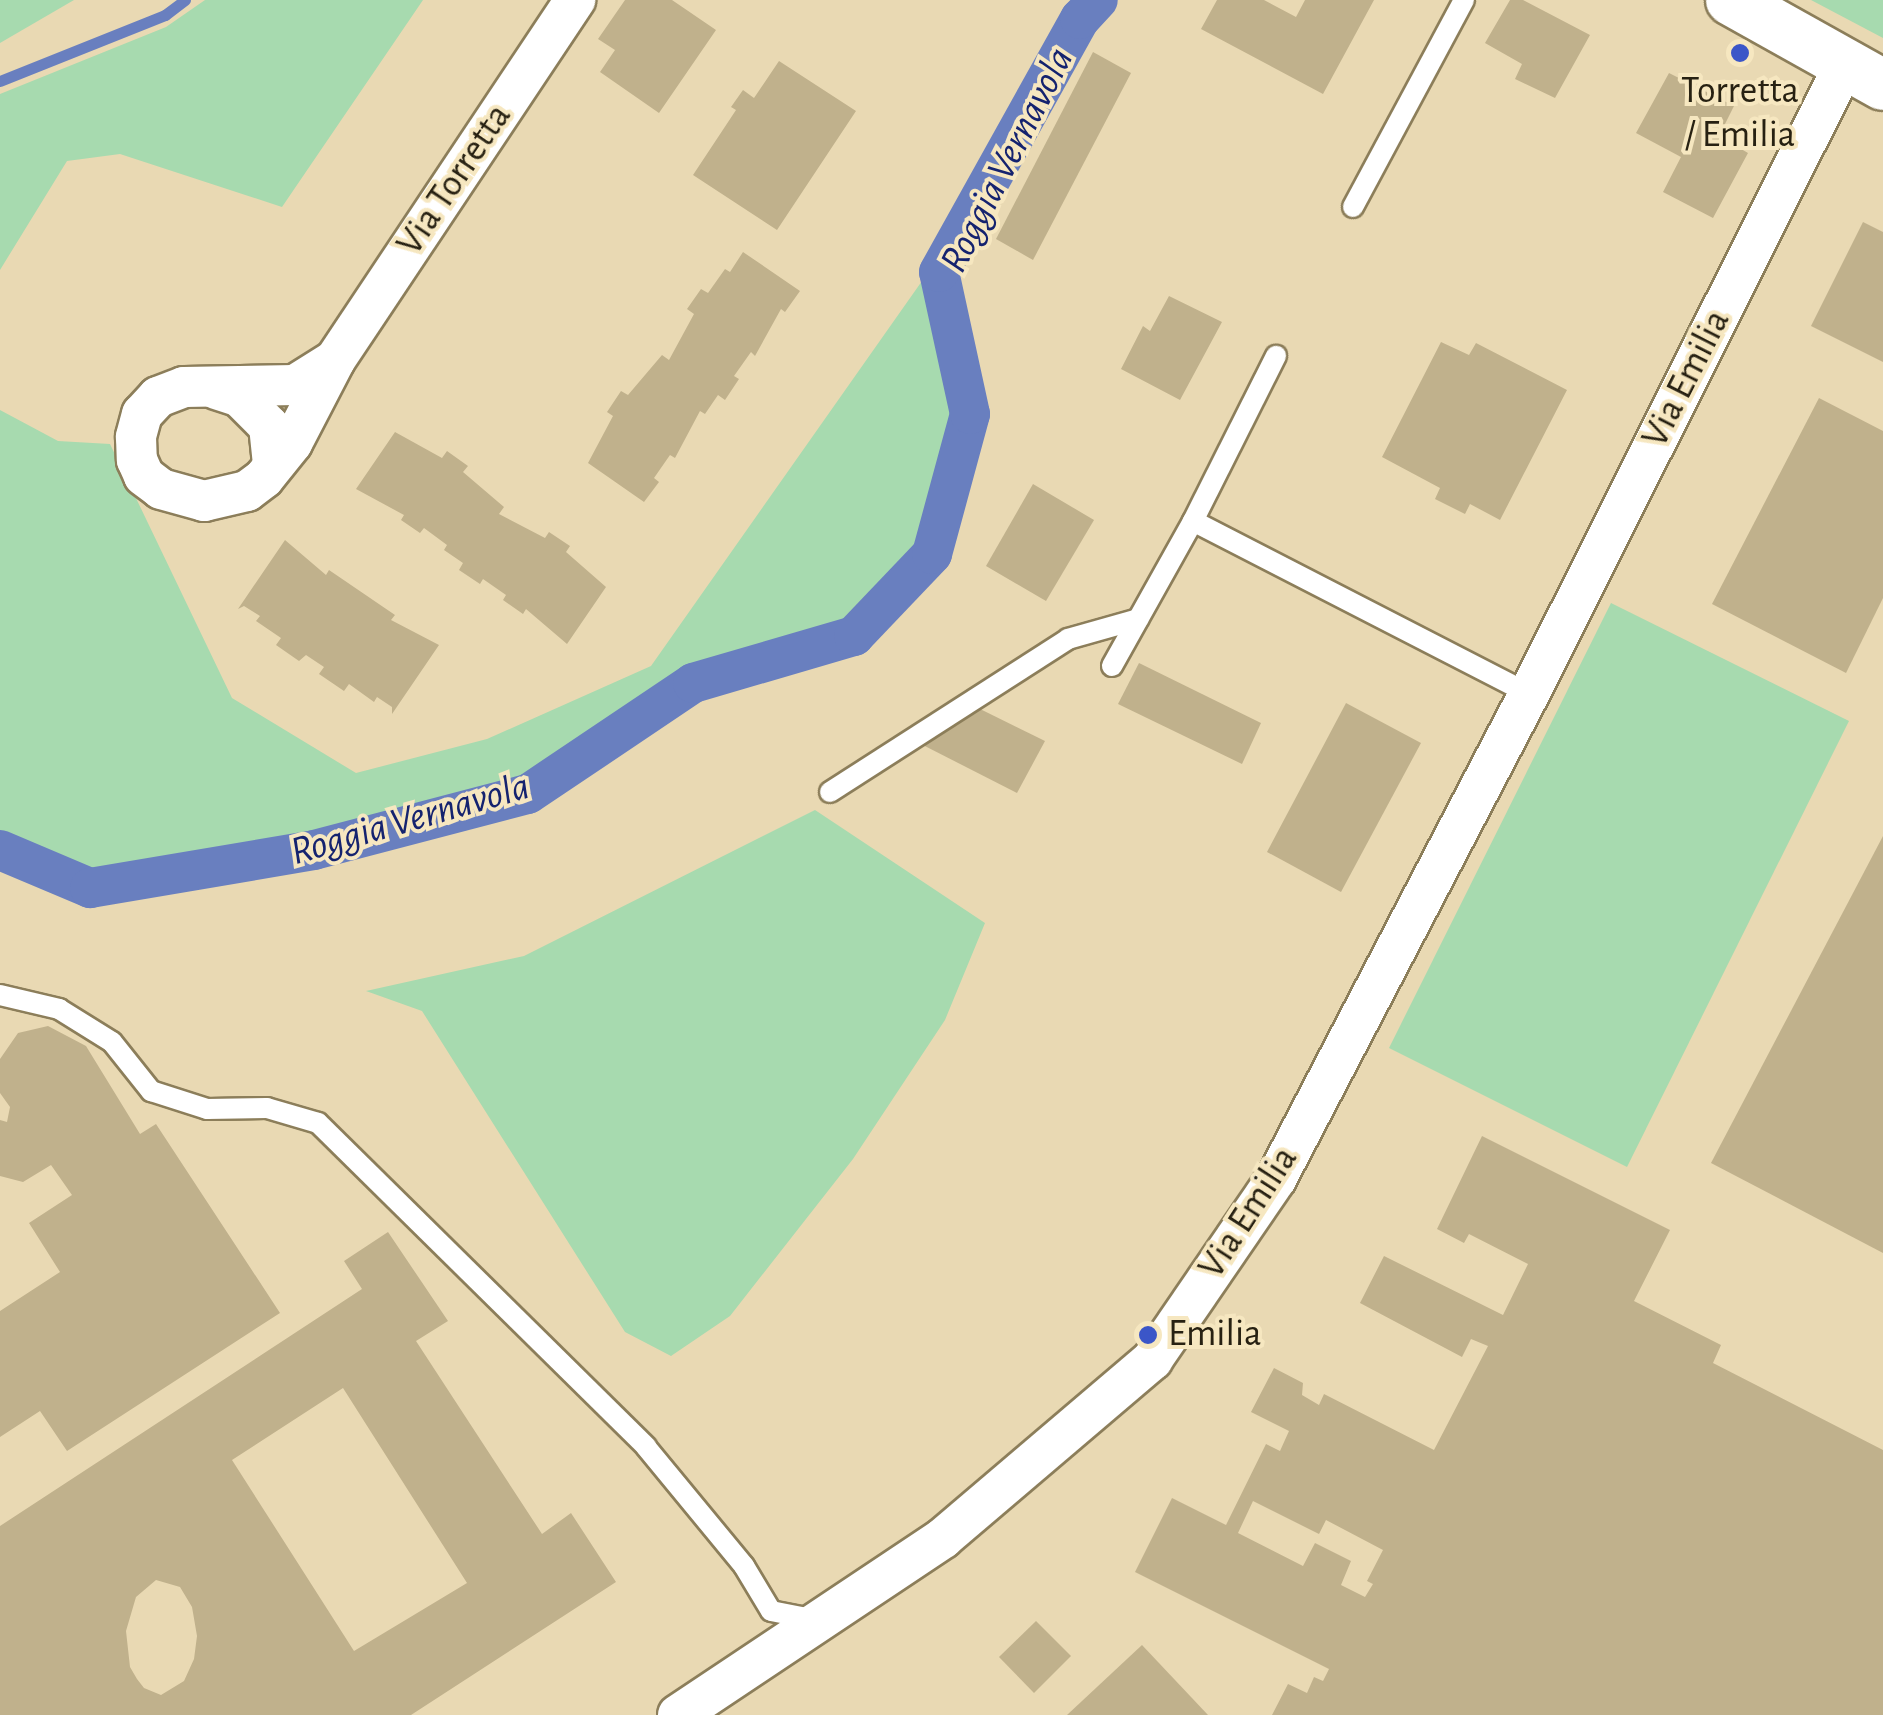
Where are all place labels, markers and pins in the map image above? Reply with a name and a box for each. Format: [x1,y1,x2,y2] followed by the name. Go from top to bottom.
[1729,42,1751,64] marker: Torretta / Emilia
[1681,69,1799,158] place label: Torretta / Emilia
[1168,1312,1262,1358] place label: Emilia
[1137,1324,1159,1346] marker: Emilia

